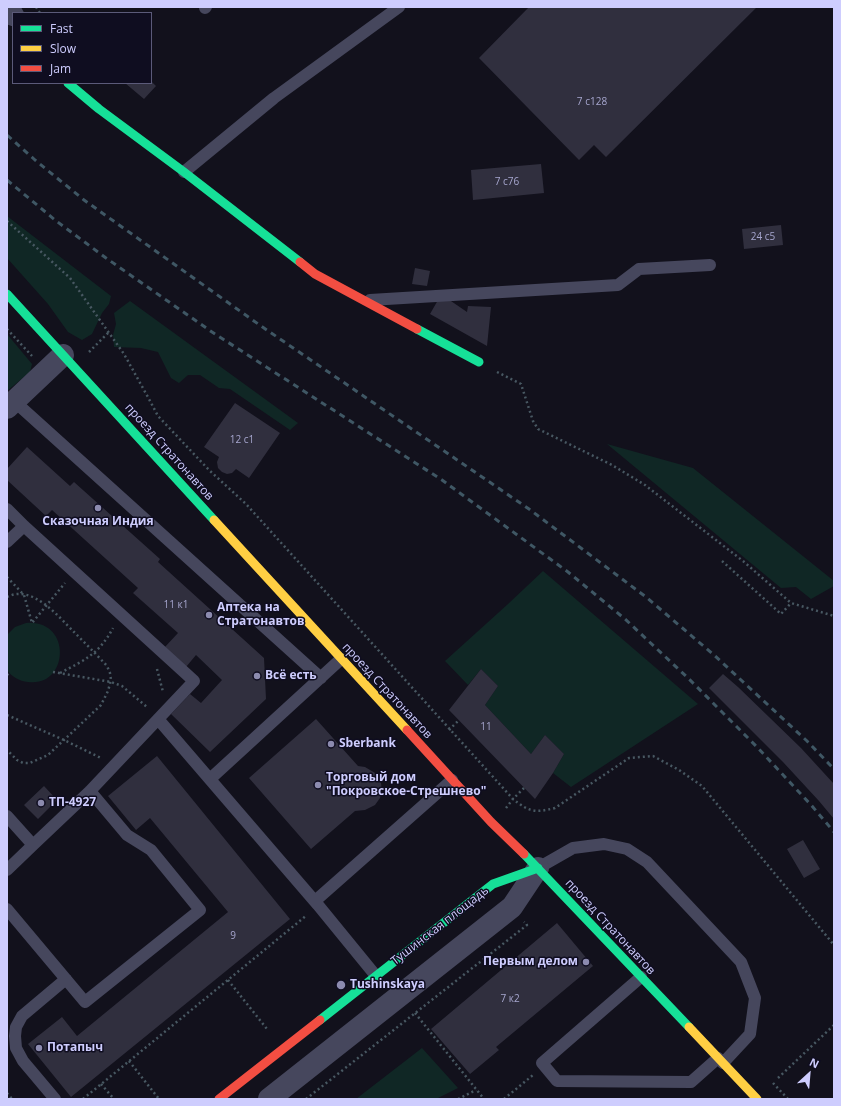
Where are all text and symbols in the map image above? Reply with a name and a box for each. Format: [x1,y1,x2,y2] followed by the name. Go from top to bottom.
[12,12,152,84] legend
[50,20,73,37] text: Fast
[50,40,76,57] text: Slow
[50,60,71,77] text: Jam
[577,96,607,108] house number: 7 с128
[495,176,519,188] house number: 7 с76
[751,231,775,243] house number: 24 с5
[122,401,216,503] street label: проезд Стратонавтов
[230,434,254,446] house number: 12 с1
[93,503,103,513] marker: Сказочная Индия
[42,515,154,529] place label: Сказочная Индия
[164,599,188,611] house number: 11 к1
[217,601,305,629] place label: Аптека на Стратонавтов
[204,610,214,620] marker: Аптека на Стратонавтов
[339,640,435,742] street label: проезд Стратонавтов
[265,669,317,683] place label: Всё есть
[252,671,262,681] marker: Всё есть
[480,721,492,733] house number: 11
[339,737,396,751] place label: Sberbank
[326,739,336,749] marker: Sberbank
[326,771,486,799] place label: Торговый дом "Покровское-Стрешнево"
[313,780,323,790] marker: Торговый дом "Покровское-Стрешнево"
[49,796,96,810] place label: ТП-4927
[36,798,46,808] marker: ТП-4927
[562,876,658,978] street label: проезд Стратонавтов
[388,883,492,969] street label: Тушинская площадь
[230,930,236,942] house number: 9
[483,955,578,969] place label: Первым делом
[581,957,591,967] marker: Первым делом
[350,978,425,992] place label: Tushinskaya
[335,979,347,991] marker: Tushinskaya
[500,993,520,1005] house number: 7 к2
[47,1041,103,1055] place label: Потапыч
[34,1043,44,1053] marker: Потапыч
[789,1054,829,1094] north arrow
[807,1054,822,1071] text: N

